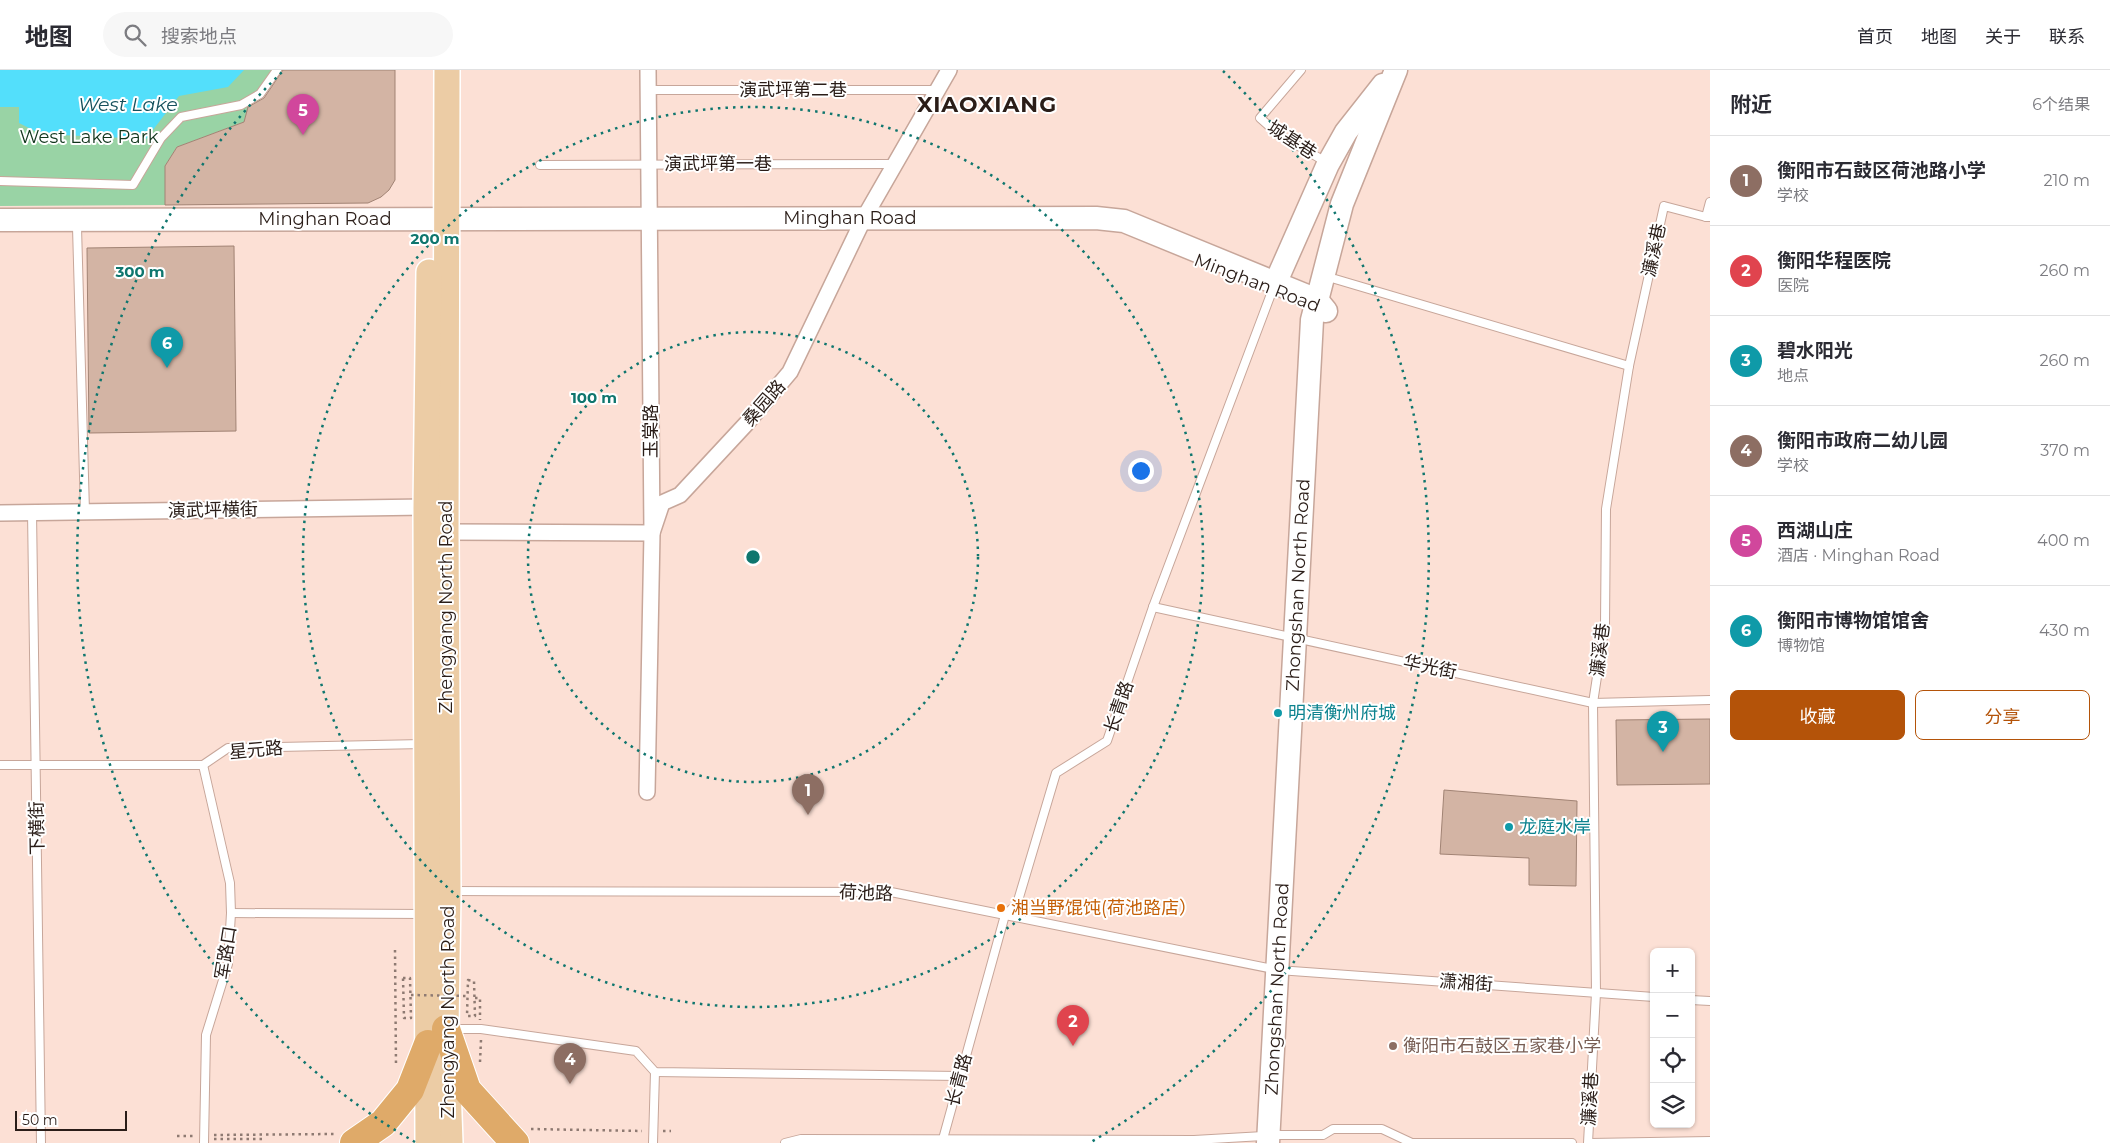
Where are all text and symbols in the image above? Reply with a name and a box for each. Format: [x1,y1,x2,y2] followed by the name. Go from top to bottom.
[103,12,453,57] search box
[121,21,149,49] icon: search
[25,22,73,51] text: 地图
[161,25,237,48] text: 搜索地点
[1857,26,1893,48] text: 首页
[1921,26,1957,48] text: 地图
[1985,26,2021,48] text: 关于
[2049,26,2085,48] text: 联系
[739,79,847,101] street label: 演武坪第二巷
[917,91,1057,118] district label: XIAOXIANG
[1730,92,1772,117] text: 附近
[78,93,178,116] water label: West Lake
[287,94,319,135] pin: 5
[2032,95,2090,114] text: 6个结果
[1263,116,1321,164] street label: 城基巷
[20,126,159,148] park label: West Lake Park
[664,153,772,175] street label: 演武坪第一巷
[1777,159,1986,182] text: 衡阳市石鼓区荷池路小学
[1743,171,1749,190] text: 1
[2043,171,2090,190] text: 210 m
[1777,186,1809,205] text: 学校
[783,207,917,229] street label: Minghan Road
[258,208,392,230] street label: Minghan Road
[1638,221,1670,279] street label: 濂溪巷
[410,229,460,248] text: 200 m
[1191,249,1323,317] street label: Minghan Road
[1777,249,1891,272] text: 衡阳华程医院
[1741,261,1751,280] text: 2
[2039,261,2090,280] text: 260 m
[114,262,165,281] text: 300 m
[1777,276,1809,295] text: 医院
[151,327,183,368] pin: 6
[1777,339,1853,362] text: 碧水阳光
[1741,351,1751,370] text: 3
[2039,351,2090,370] text: 260 m
[1777,366,1809,385] text: 地点
[738,375,790,431] street label: 桑园路
[571,388,617,407] text: 100 m
[640,404,662,458] street label: 玉棠路
[1777,429,1948,452] text: 衡阳市政府二幼儿园
[1740,441,1752,460] text: 4
[2040,441,2090,460] text: 370 m
[1777,456,1809,475] text: 学校
[1128,458,1154,484] your location
[1281,478,1315,692] street label: Zhongshan North Road
[168,498,258,522] street label: 演武坪横街
[435,500,457,714] street label: Zhengyang North Road
[1777,519,1853,542] text: 西湖山庄
[1741,531,1751,550] text: 5
[2037,531,2090,550] text: 400 m
[1777,546,1940,565] text: 酒店 · Minghan Road
[744,548,762,566] centre of rings
[1777,609,1929,632] text: 衡阳市博物馆馆舍
[1741,621,1751,640] text: 6
[2039,621,2090,640] text: 430 m
[1586,622,1614,678] street label: 濂溪巷
[1777,636,1825,655] text: 博物馆
[1401,651,1459,683] street label: 华光街
[1100,678,1138,736] street label: 长青路
[1730,690,1905,740] button: 收藏
[1915,690,2090,740] button: 分享
[1288,702,1396,724] place label: 明清衡州府城
[1272,707,1284,719] marker: 明清衡州府城
[1647,711,1679,752] pin: 3
[228,737,284,763] street label: 星元路
[792,774,824,815] pin: 1
[26,801,48,855] street label: 下横街
[1519,816,1591,838] place label: 龙庭水岸
[1503,821,1515,833] marker: 龙庭水岸
[839,881,893,905] street label: 荷池路
[1260,882,1294,1096] street label: Zhongshan North Road
[1011,897,1197,919] place label: 湘当野馄饨(荷池路店）
[995,902,1007,914] marker: 湘当野馄饨(荷池路店）
[437,905,459,1119] street label: Zhengyang North Road
[211,925,241,981] street label: 军路口
[1650,948,1695,1128] map controls
[1650,948,1695,993] button: +
[1438,970,1494,996] street label: 潇湘街
[1650,993,1695,1038] button: −
[1057,1005,1089,1046] pin: 2
[1403,1035,1601,1057] place label: 衡阳市石鼓区五家巷小学
[1650,1038,1695,1083] button: locate
[1387,1040,1399,1052] marker: 衡阳市石鼓区五家巷小学
[554,1043,586,1084] pin: 4
[941,1051,977,1109] street label: 长青路
[1578,1071,1602,1127] street label: 濂溪巷
[1650,1083,1695,1128] button: layers
[15,1108,128,1131] scale bar
[22,1111,58,1129] text: 50 m

